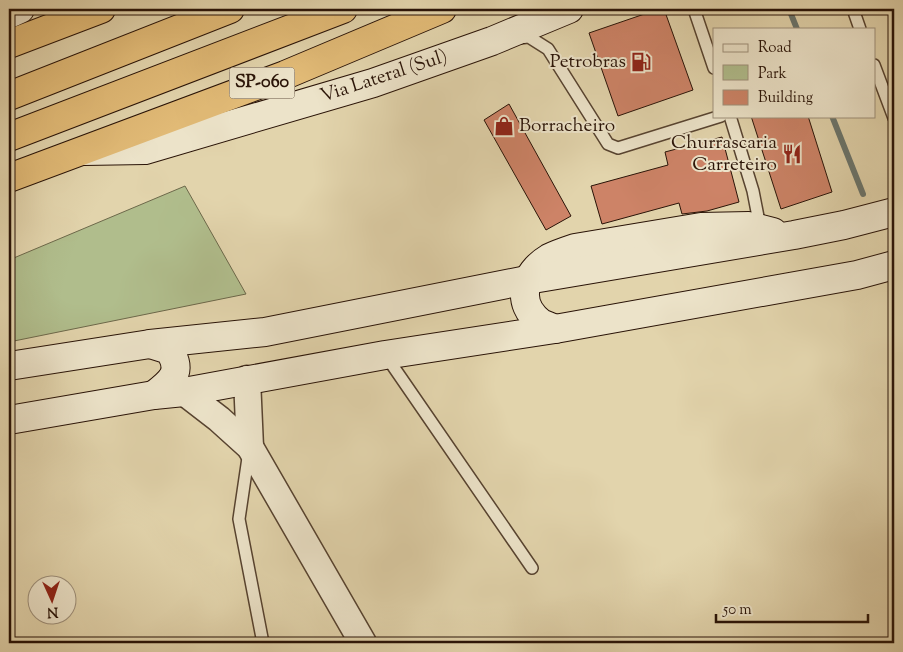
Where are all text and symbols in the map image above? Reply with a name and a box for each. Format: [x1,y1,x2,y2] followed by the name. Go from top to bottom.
[713,28,876,118] legend
[758,38,792,59] text: Road
[317,44,451,110] street label: Via Lateral (Sul)
[550,49,626,76] place label: Petrobras
[630,51,652,73] fuel station icon: Petrobras
[758,64,787,85] text: Park
[230,68,294,99] road number: SP-060
[758,88,813,109] text: Building
[519,113,615,140] place label: Borracheiro
[493,115,515,137] shop icon: Borracheiro
[671,130,777,179] place label: Churrascaria Carreteiro
[781,143,803,165] restaurant icon: Churrascaria Carreteiro
[28,574,78,624] north arrow
[716,592,868,624] scale bar
[722,600,752,621] text: 50 m
[46,601,59,621] text: N

